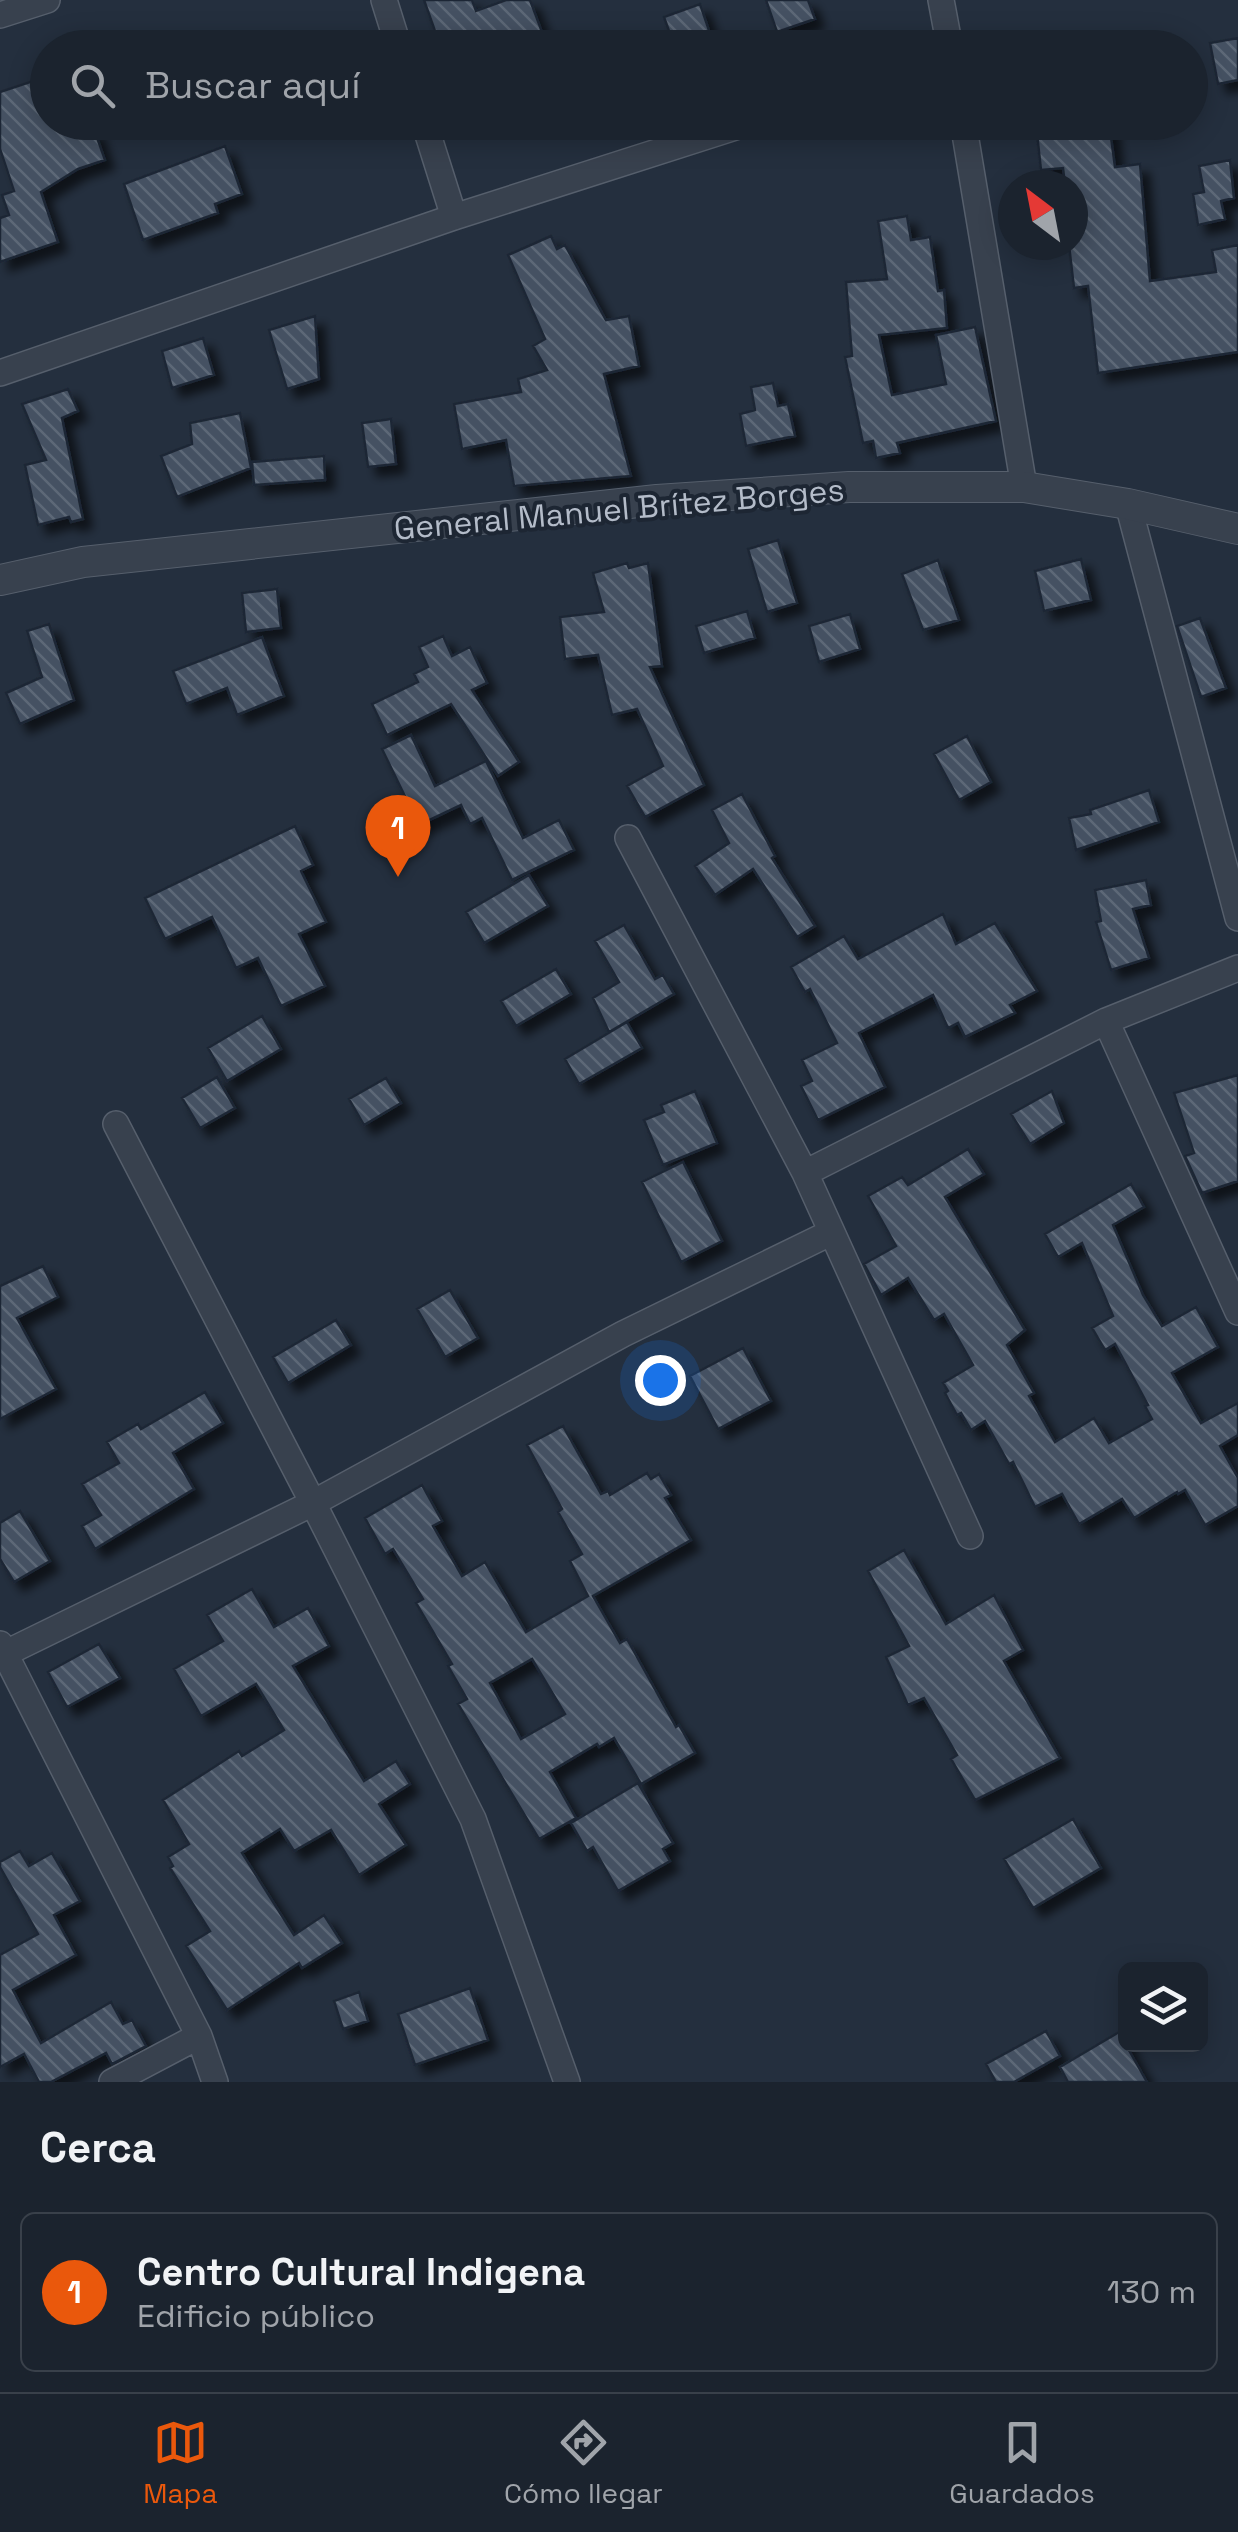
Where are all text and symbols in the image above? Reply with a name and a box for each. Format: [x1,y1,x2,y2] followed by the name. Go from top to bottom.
[30,30,1208,140] search box
[65,58,120,113] icon: search
[145,61,360,109] text: Buscar aquí
[998,170,1088,260] north arrow
[392,469,846,549] street label: General Manuel Brítez Borges
[366,794,430,877] pin: 1
[635,1355,686,1406] your location
[1118,1962,1208,2052] map controls
[1118,1962,1208,2052] button: layers
[40,2121,156,2174] text: Cerca
[137,2248,585,2296] text: Centro Cultural Indigena
[67,2272,82,2312] text: 1
[1107,2272,1196,2312] text: 130 m
[137,2296,375,2336] text: Edificio público
[143,2415,218,2511] tab: Mapa
[504,2415,663,2511] tab: Cómo llegar
[949,2415,1095,2511] tab: Guardados

